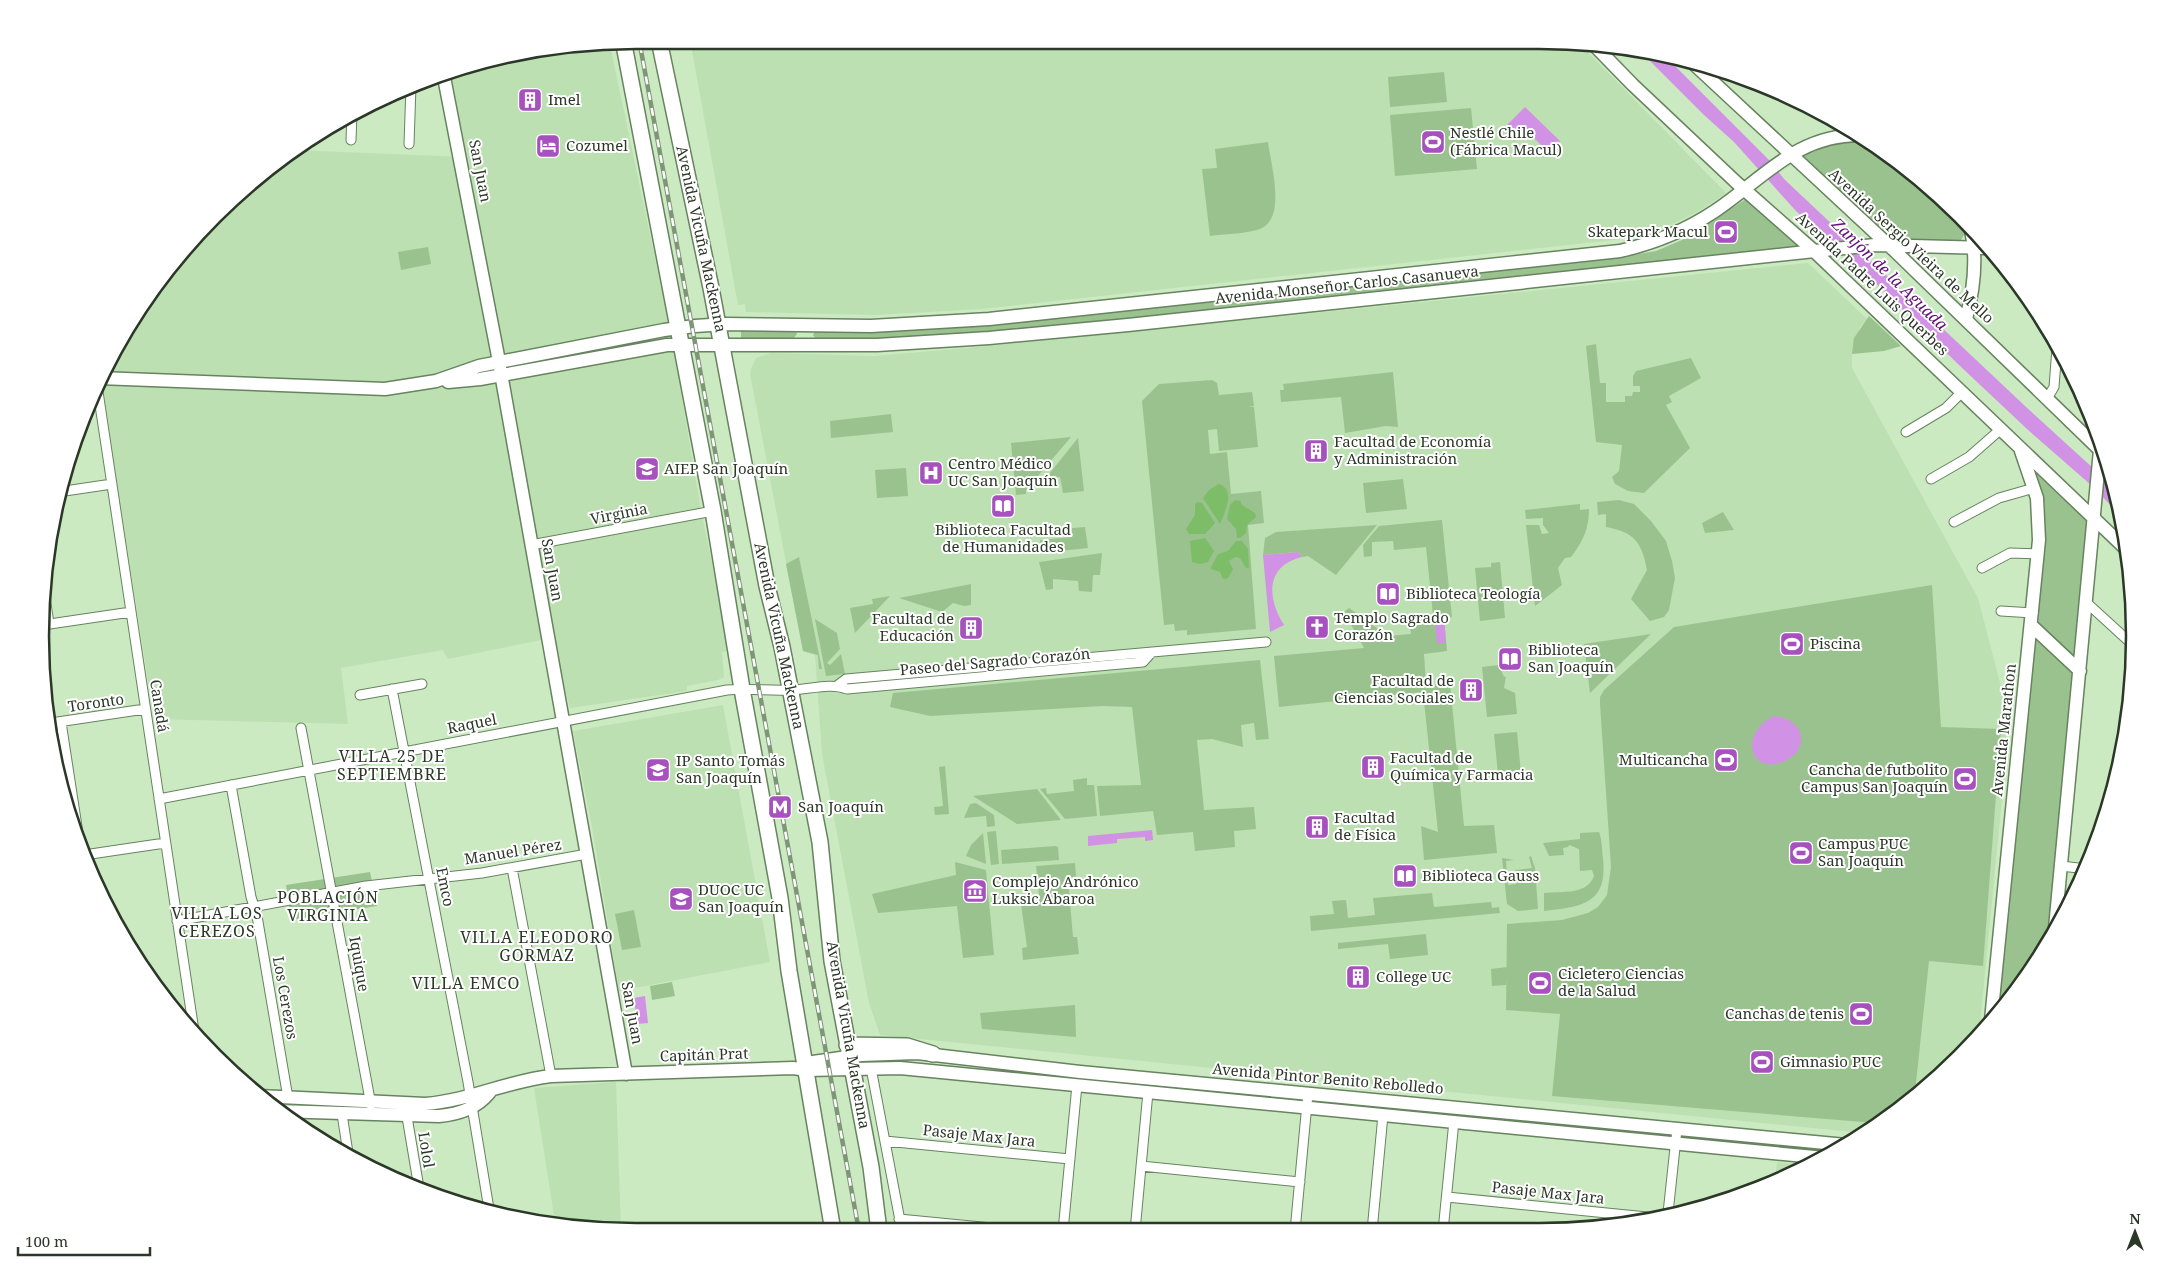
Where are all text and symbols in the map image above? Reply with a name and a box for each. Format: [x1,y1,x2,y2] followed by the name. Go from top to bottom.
[517,87,543,113] building icon: Imel
[548,89,581,109] place label: Imel
[1450,122,1562,159] place label: Nestlé Chile (Fábrica Macul)
[1420,129,1446,155] sports icon: Nestlé Chile (Fábrica Macul)
[535,133,561,159] hotel icon: Cozumel
[566,135,628,155] place label: Cozumel
[465,138,497,204] street label: San Juan
[672,144,732,334] street label: Avenida Vicuña Mackenna
[1825,163,1999,327] street label: Avenida Sergio Vieira de Mello
[1792,207,1954,360] street label: Avenida Padre Luis Querbes
[1827,212,1953,336] water label: Zanjón de la Aguada
[1713,219,1739,245] sports icon: Skatepark Macul
[1588,221,1708,241] place label: Skatepark Macul
[1214,260,1480,308] street label: Avenida Monseñor Carlos Casanueva
[1334,431,1491,468] place label: Facultad de Economía y Administración
[1303,438,1329,464] building icon: Facultad de Economía y Administración
[948,453,1058,490] place label: Centro Médico UC San Joaquín
[634,456,660,482] school or university icon: AIEP San Joaquín
[664,458,789,478] place label: AIEP San Joaquín
[918,460,944,486] hospital icon: Centro Médico UC San Joaquín
[990,493,1016,519] library icon: Biblioteca Facultad de Humanidades
[589,498,649,528] street label: Virginia
[935,519,1071,556] place label: Biblioteca Facultad de Humanidades
[538,537,568,603] street label: San Juan
[750,541,810,731] street label: Avenida Vicuña Mackenna
[1375,581,1401,607] library icon: Biblioteca Teología
[1406,583,1541,603] place label: Biblioteca Teología
[1334,607,1449,644] place label: Templo Sagrado Corazón
[872,608,954,645] place label: Facultad de Educación
[1304,614,1330,640] church icon: Templo Sagrado Corazón
[958,615,984,641] building icon: Facultad de Educación
[1779,631,1805,657] sports icon: Piscina
[1810,633,1861,653] place label: Piscina
[1528,639,1614,676] place label: Biblioteca San Joaquín
[899,643,1091,679] street label: Paseo del Sagrado Corazón
[1497,646,1523,672] library icon: Biblioteca San Joaquín
[1986,662,2020,797] street label: Avenida Marathon
[1334,670,1454,707] place label: Facultad de Ciencias Sociales
[1458,677,1484,703] building icon: Facultad de Ciencias Sociales
[146,678,174,734] street label: Canadá
[67,688,125,716] street label: Toronto
[446,708,498,738] street label: Raquel
[337,745,447,785] district label: VILLA 25 DE SEPTIEMBRE
[1390,747,1534,784] place label: Facultad de Química y Farmacia
[1713,747,1739,773] sports icon: Multicancha
[1619,749,1708,769] place label: Multicancha
[676,750,785,787] place label: IP Santo Tomás San Joaquín
[1360,754,1386,780] building icon: Facultad de Química y Farmacia
[645,757,671,783] school or university icon: IP Santo Tomás San Joaquín
[1801,759,1948,796] place label: Cancha de futbolito Campus San Joaquín
[1952,766,1978,792] sports icon: Cancha de futbolito Campus San Joaquín
[767,794,793,820] metro station icon: San Joaquín
[798,796,884,816] place label: San Joaquín
[1334,807,1396,844] place label: Facultad de Física
[1304,814,1330,840] building icon: Facultad de Física
[463,833,563,869] street label: Manuel Pérez
[1818,833,1908,870] place label: Campus PUC San Joaquín
[1788,840,1814,866] sports icon: Campus PUC San Joaquín
[1392,863,1418,889] library icon: Biblioteca Gauss
[432,865,460,908] street label: Emco
[1422,865,1539,885] place label: Biblioteca Gauss
[992,871,1139,908] place label: Complejo Andrónico Luksic Abaroa
[962,878,988,904] museum icon: Complejo Andrónico Luksic Abaroa
[698,879,784,916] place label: DUOC UC San Joaquín
[277,886,379,926] district label: POBLACIÓN VIRGINIA
[668,886,694,912] school or university icon: DUOC UC San Joaquín
[171,902,263,942] district label: VILLA LOS CEREZOS
[460,926,614,966] district label: VILLA ELEODORO GORMAZ
[345,935,375,993] street label: Iquique
[823,939,875,1130] street label: Avenida Vicuña Mackenna
[269,955,303,1041] street label: Los Cerezos
[1558,963,1684,1000] place label: Cicletero Ciencias de la Salud
[1345,964,1371,990] building icon: College UC
[1376,966,1451,986] place label: College UC
[1527,970,1553,996] sports icon: Cicletero Ciencias de la Salud
[412,972,520,994] district label: VILLA EMCO
[618,980,648,1046] street label: San Juan
[1848,1001,1874,1027] sports icon: Canchas de tenis
[1725,1003,1844,1023] place label: Canchas de tenis
[659,1042,749,1066] street label: Capitán Prat
[1749,1049,1775,1075] sports icon: Gimnasio PUC
[1780,1051,1881,1071] place label: Gimnasio PUC
[1212,1058,1444,1098] street label: Avenida Pintor Benito Rebolledo
[922,1119,1036,1151] street label: Pasaje Max Jara
[414,1131,440,1170] street label: Lolol
[1491,1176,1605,1208] street label: Pasaje Max Jara
[2110,1207,2160,1257] north arrow
[2129,1209,2141,1228] text: N
[18,1224,150,1256] scale bar
[25,1231,68,1251] text: 100 m

